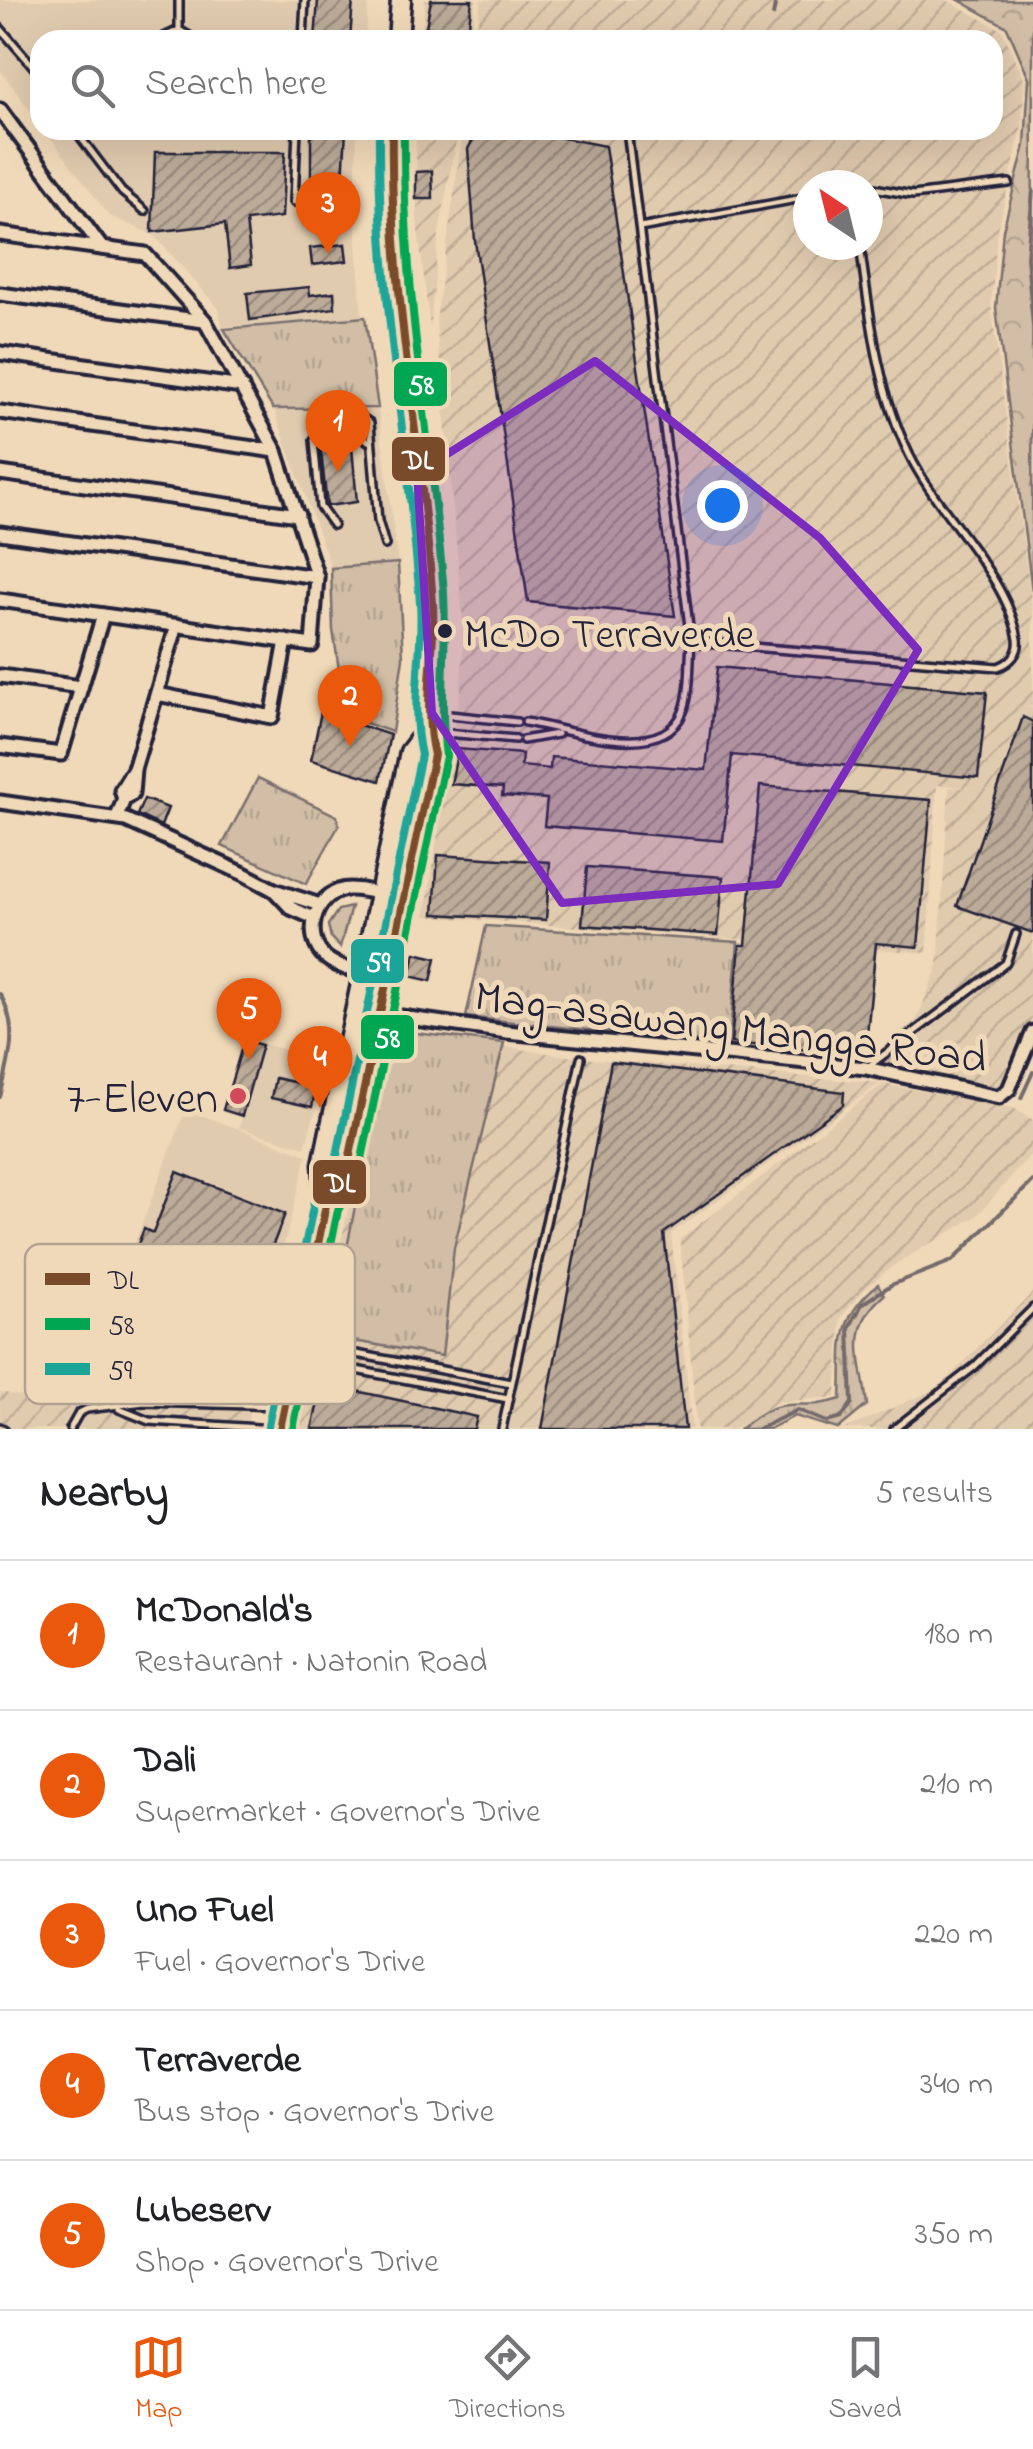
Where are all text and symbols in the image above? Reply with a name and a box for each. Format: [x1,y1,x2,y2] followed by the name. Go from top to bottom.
[30,30,1003,140] search box
[145,57,327,113] text: Search here
[65,58,120,113] icon: search
[793,170,883,260] north arrow
[296,172,360,254] pin: 3
[392,360,449,408] line badge: 58
[408,367,435,408] text: 58
[306,390,370,472] pin: 1
[390,435,447,483] line badge: DL
[401,442,434,483] text: DL
[697,480,748,531] your location
[464,606,755,667] place label: McDo Terraverde
[435,621,455,641] marker: McDo Terraverde
[318,664,382,747] pin: 2
[349,937,406,985] line badge: 59
[366,944,391,985] text: 59
[470,966,990,1095] street label: Mag-asawang Mangga Road
[216,978,282,1060] pin: 5
[359,1013,416,1061] line badge: 58
[374,1020,401,1061] text: 58
[288,1026,352,1108] pin: 4
[67,1068,218,1134] place label: 7-Eleven
[227,1085,249,1107] marker: 7-Eleven
[311,1158,368,1206] line badge: DL
[323,1165,356,1206] text: DL
[25,1244,355,1404] legend
[107,1262,140,1303] text: DL
[108,1307,135,1348] text: 58
[108,1352,133,1393] text: 59
[40,1464,168,1525] text: Nearby
[876,1471,993,1518] text: 5 results
[135,1584,313,1640] text: McDonald's
[67,1612,78,1659] text: 1
[924,1612,993,1659] text: 180 m
[135,1640,487,1687] text: Restaurant · Natonin Road
[135,1734,197,1790] text: Dali
[65,1762,80,1809] text: 2
[920,1762,993,1809] text: 210 m
[135,1790,540,1837] text: Supermarket · Governor's Drive
[135,1884,274,1940] text: Uno Fuel
[66,1912,79,1959] text: 3
[915,1912,993,1959] text: 220 m
[135,1940,425,1987] text: Fuel · Governor's Drive
[135,2034,301,2090] text: Terraverde
[66,2062,79,2109] text: 4
[920,2062,993,2109] text: 340 m
[135,2090,494,2137] text: Bus stop · Governor's Drive
[135,2184,271,2240] text: Lubeserv
[63,2212,82,2259] text: 5
[915,2212,993,2259] text: 350 m
[135,2240,439,2287] text: Shop · Governor's Drive
[131,2330,186,2431] tab: Map
[449,2330,566,2431] tab: Directions
[829,2330,902,2431] tab: Saved

